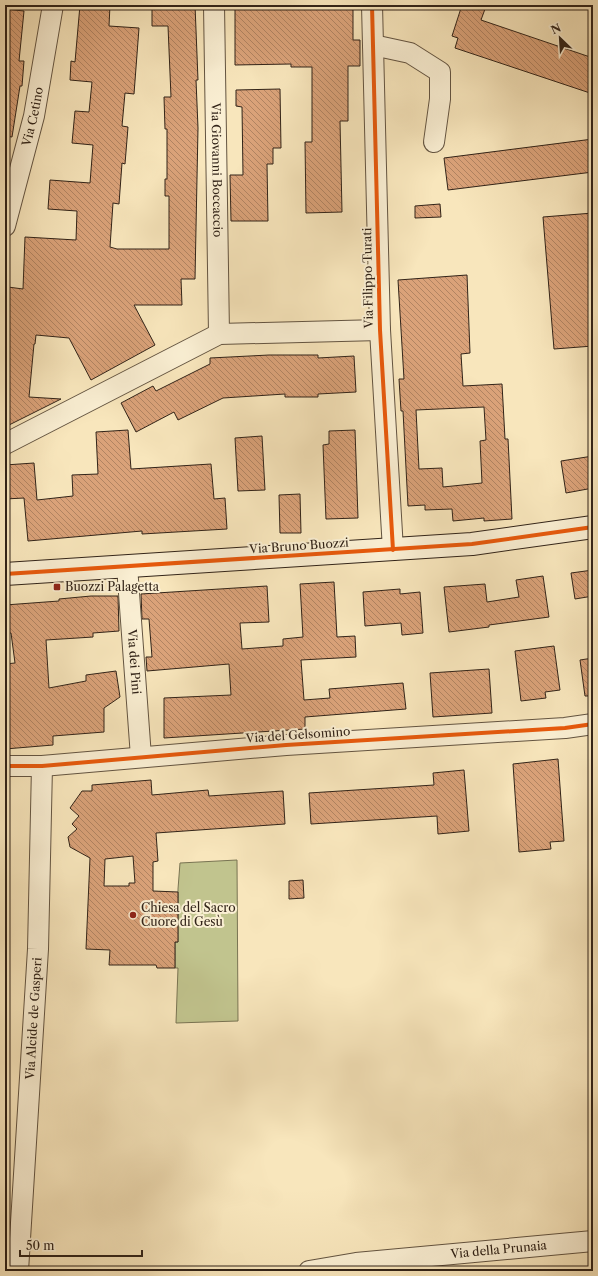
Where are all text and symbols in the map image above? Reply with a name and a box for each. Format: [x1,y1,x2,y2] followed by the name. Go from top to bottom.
[540,18,580,58] north arrow
[548,20,563,37] text: N
[18,86,46,149] street label: Via Cetino
[208,101,226,237] street label: Via Giovanni Boccaccio
[359,227,376,329] street label: Via Filippo Turati
[248,535,350,557] street label: Via Bruno Buozzi
[65,579,160,594] place label: Buozzi Palagetta
[52,582,62,592] marker: Buozzi Palagetta
[125,628,144,695] street label: Via dei Pini
[244,723,351,746] street label: Via del Gelsomino
[141,900,236,929] place label: Chiesa del Sacro Cuore di Gesù
[128,910,138,920] marker: Chiesa del Sacro Cuore di Gesù
[22,957,44,1081] street label: Via Alcide de Gasperi
[20,1232,142,1258] scale bar
[449,1237,548,1261] street label: Via della Prunaia
[26,1238,55,1253] text: 50 m

